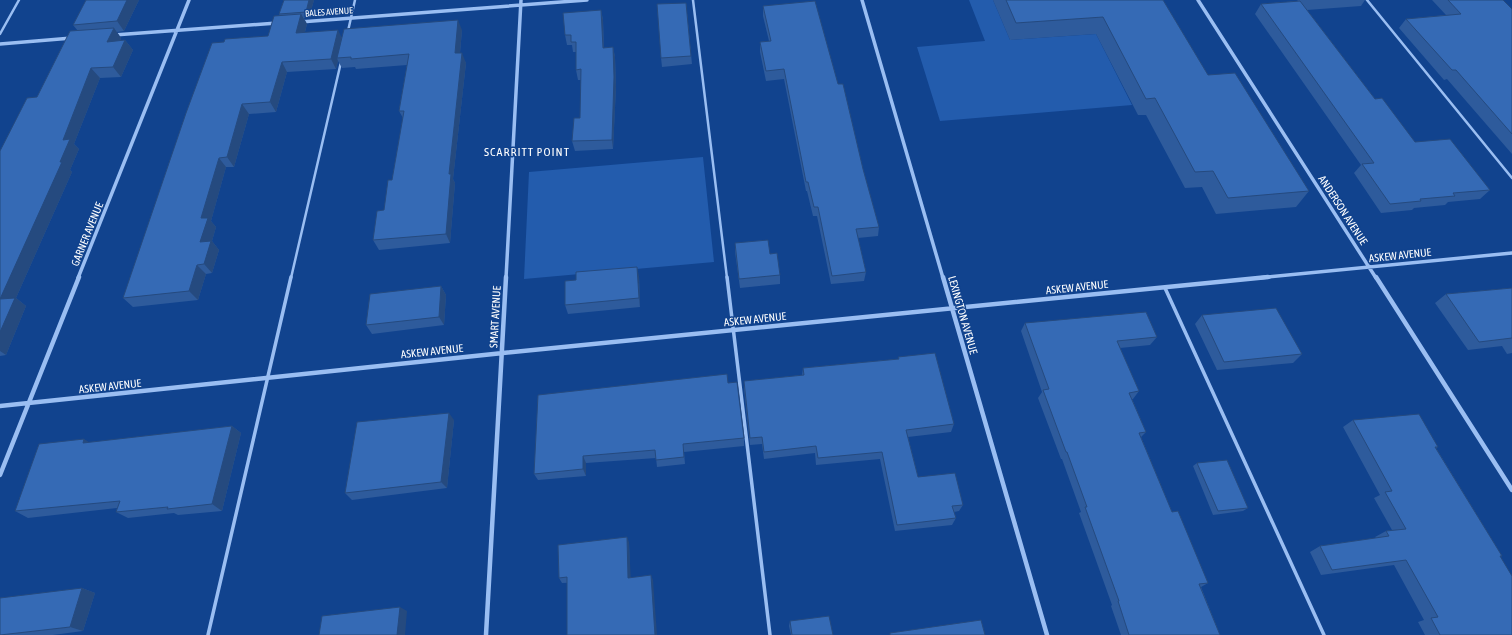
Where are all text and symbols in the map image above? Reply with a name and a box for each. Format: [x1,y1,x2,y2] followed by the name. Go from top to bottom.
[305,5,353,19] street label: BALES AVENUE
[484,145,570,159] district label: SCARRITT POINT
[1316,173,1370,247] street label: ANDERSON AVENUE
[69,200,105,268] street label: GARNER AVENUE
[1368,246,1432,264] street label: ASKEW AVENUE
[946,274,980,356] street label: LEXINGTON AVENUE
[1045,278,1109,296] street label: ASKEW AVENUE
[487,285,503,348] street label: SMART AVENUE
[723,310,787,328] street label: ASKEW AVENUE
[400,342,464,360] street label: ASKEW AVENUE
[78,377,142,395] street label: ASKEW AVENUE

